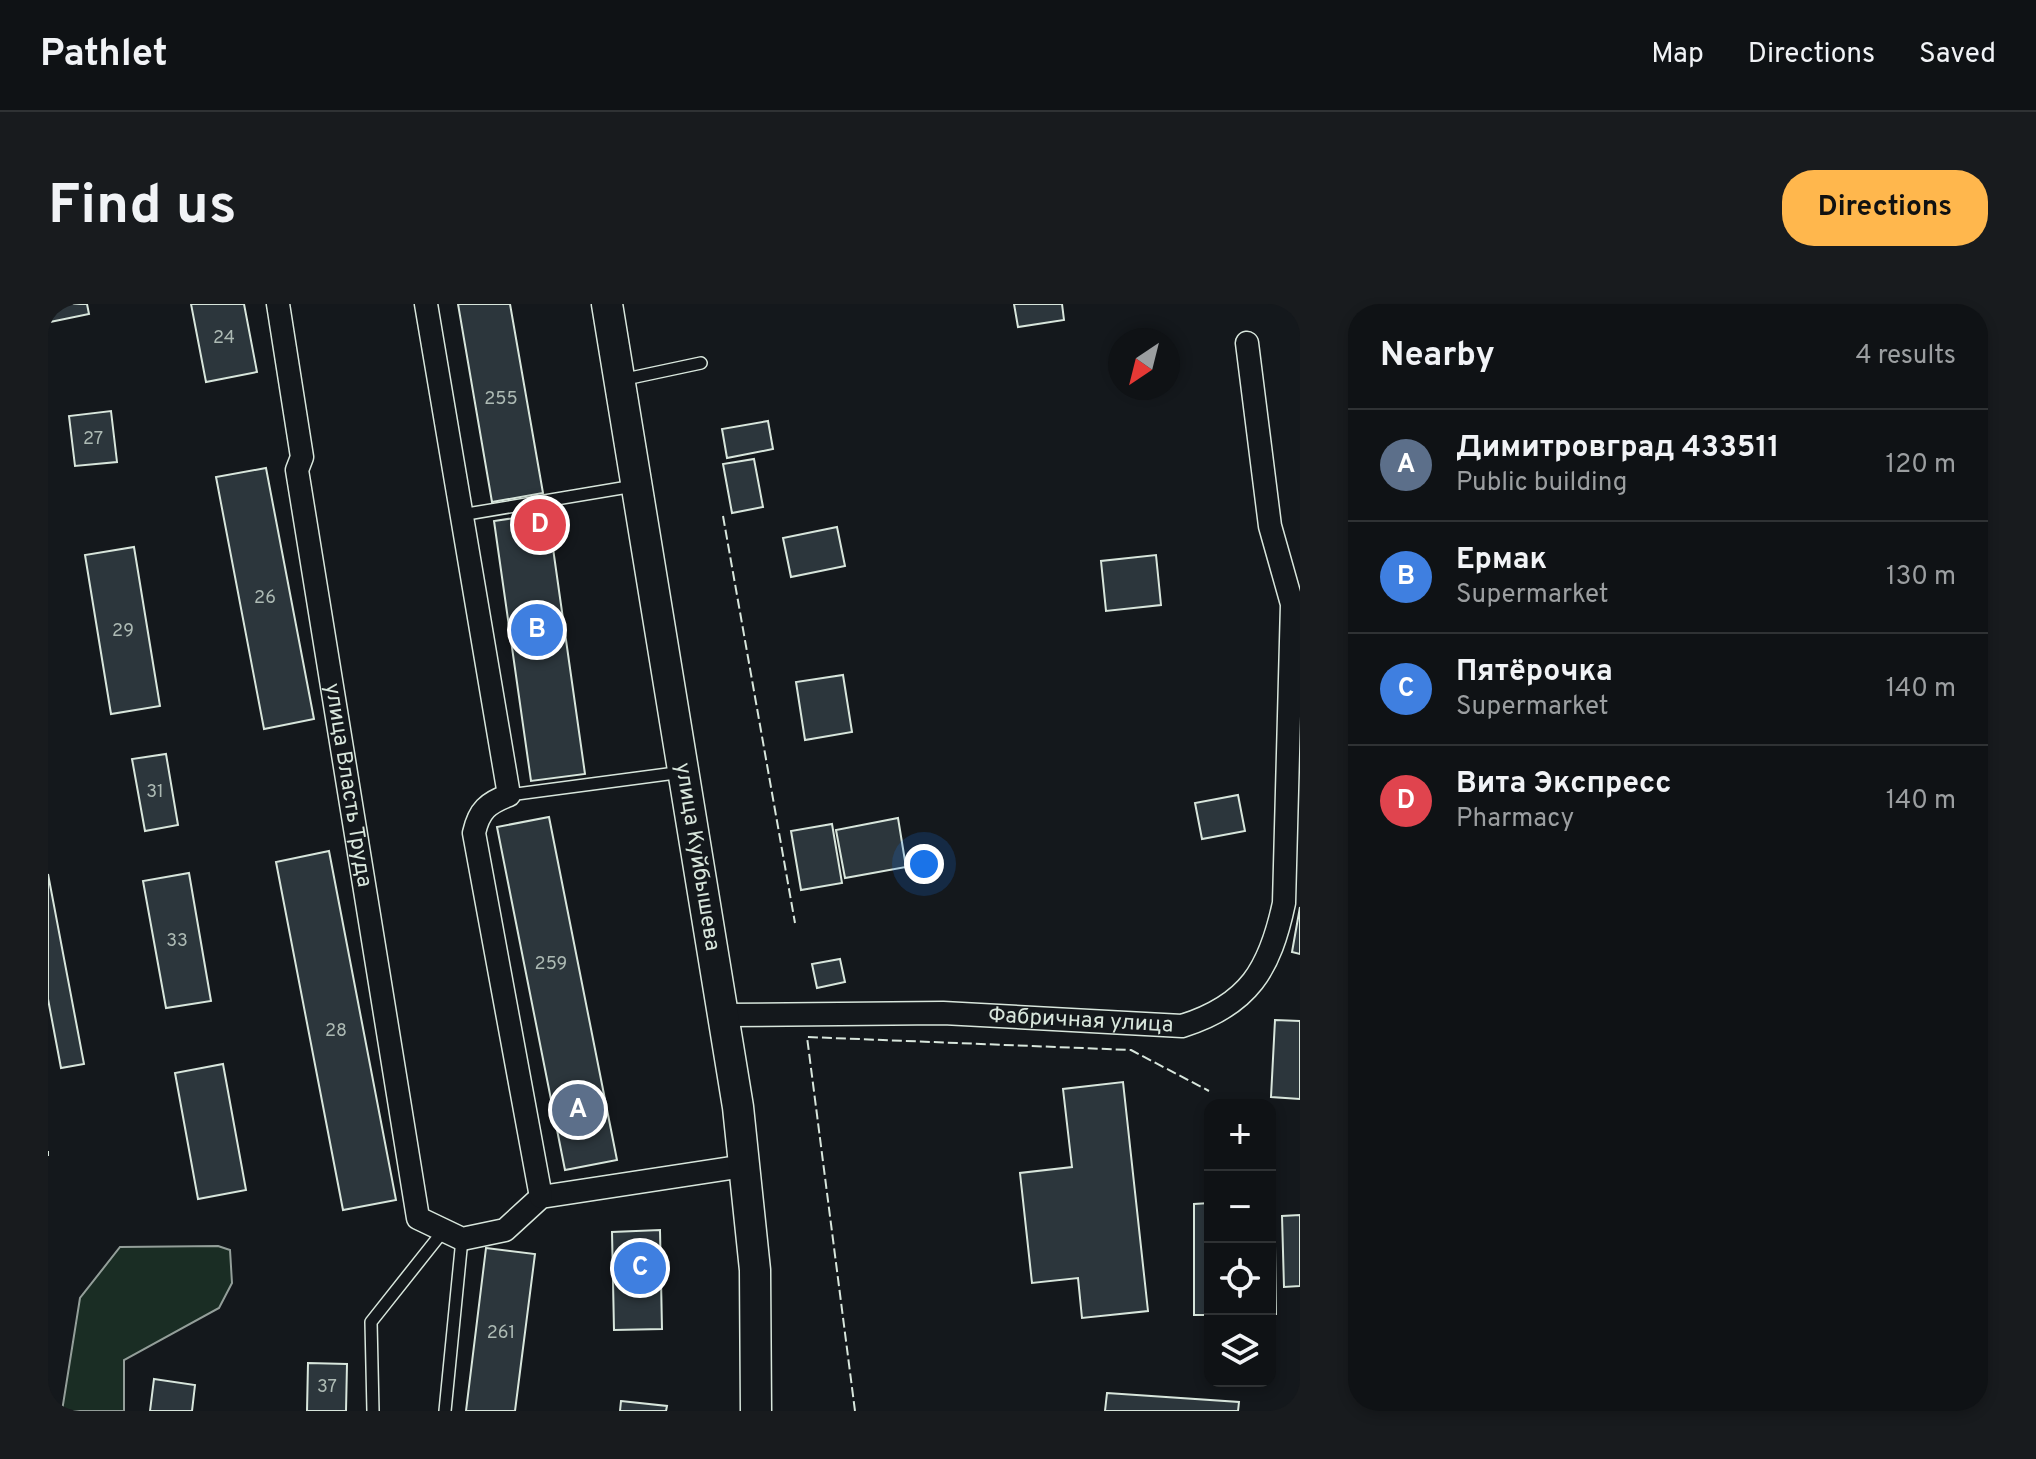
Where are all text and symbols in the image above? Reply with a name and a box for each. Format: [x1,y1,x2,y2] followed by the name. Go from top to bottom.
[40,31,168,80] text: Pathlet
[1651,37,1704,73] text: Map
[1748,37,1875,73] text: Directions
[1919,37,1996,73] text: Saved
[1782,170,1988,246] button: Directions
[48,173,237,243] text: Find us
[213,327,235,350] house number: 24
[1108,328,1180,400] north arrow
[1380,335,1495,378] text: Nearby
[1855,340,1956,373] text: 4 results
[484,388,518,411] house number: 255
[83,428,103,451] house number: 27
[1456,430,1779,467] text: Димитровград 433511
[1397,449,1415,482] text: A
[1886,449,1956,482] text: 120 m
[1456,467,1627,500] text: Public building
[514,495,566,555] pin: D
[1456,542,1547,579] text: Ермак
[1397,561,1415,594] text: B
[1886,561,1956,594] text: 130 m
[1456,579,1608,612] text: Supermarket
[254,587,276,610] house number: 26
[511,600,563,660] pin: B
[112,620,134,643] house number: 29
[1456,654,1613,691] text: Пятёрочка
[1398,673,1414,706] text: C
[1886,673,1956,706] text: 140 m
[318,681,378,889] street label: улица Власть Труда
[1456,691,1608,724] text: Supermarket
[669,761,726,953] street label: улица Куйбышева
[1456,766,1672,803] text: Вита Экспресс
[146,781,164,804] house number: 31
[1397,785,1415,818] text: D
[1886,785,1956,818] text: 140 m
[1456,803,1574,836] text: Pharmacy
[904,844,944,884] your location
[166,930,188,953] house number: 33
[535,953,567,976] house number: 259
[988,1002,1174,1039] street label: Фабричная улица
[325,1020,347,1043] house number: 28
[552,1080,604,1140] pin: A
[1204,1099,1276,1387] map controls
[1204,1099,1276,1171] button: +
[1204,1171,1276,1243] button: −
[614,1238,666,1298] pin: C
[1204,1243,1276,1315] button: locate
[1204,1315,1276,1387] button: layers
[487,1322,515,1345] house number: 261
[317,1376,337,1399] house number: 37

